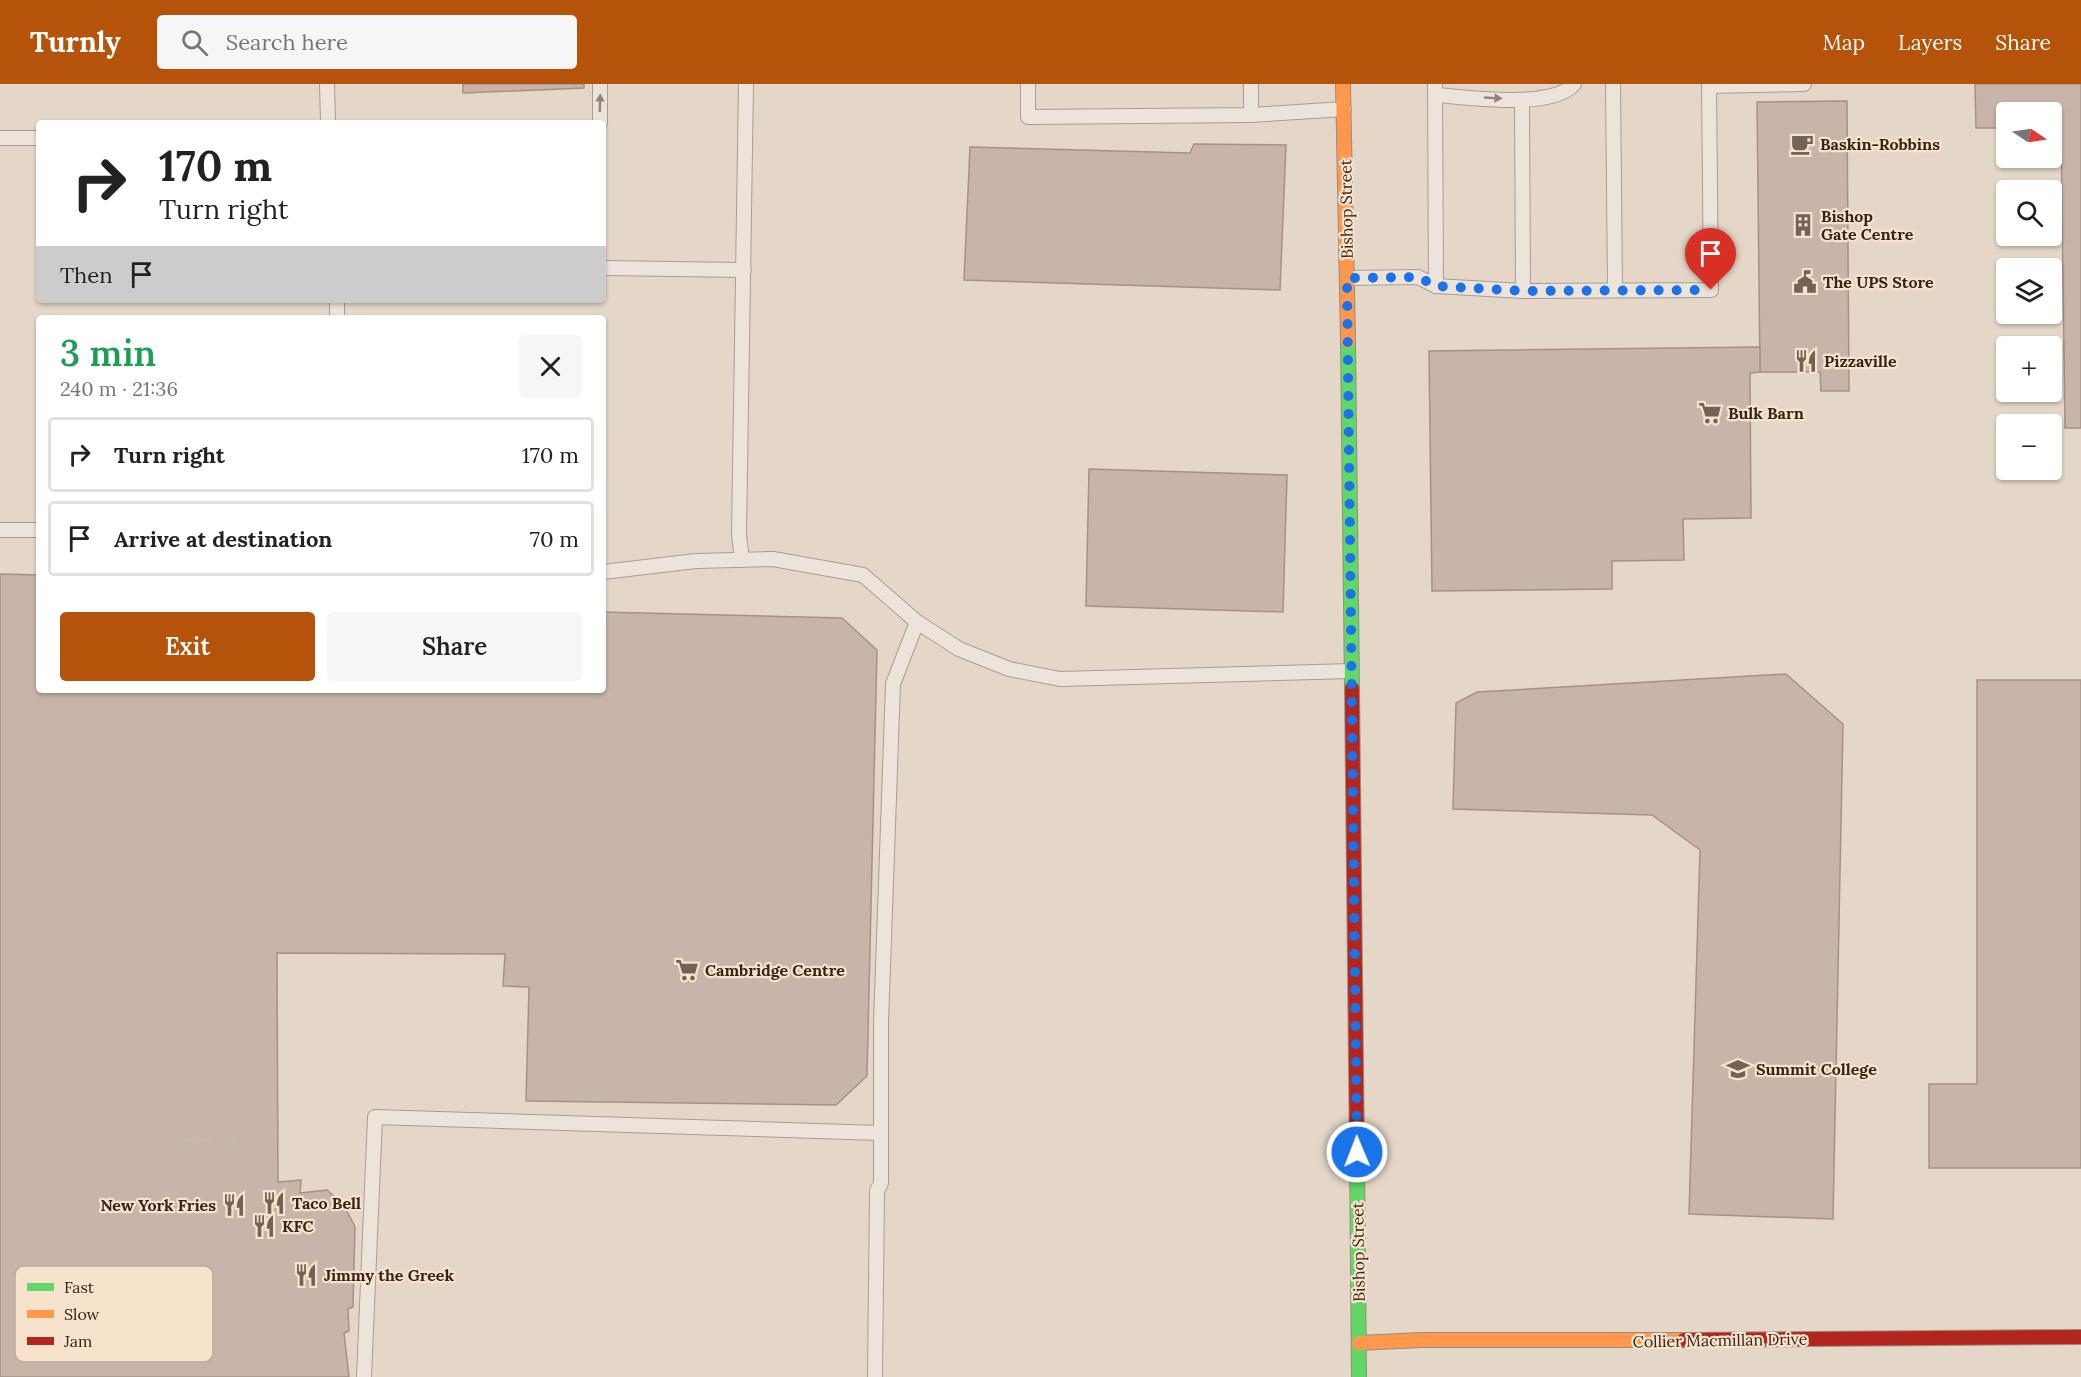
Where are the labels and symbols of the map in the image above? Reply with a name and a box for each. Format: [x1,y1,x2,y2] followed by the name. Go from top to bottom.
[595,94,605,113] one-way arrow
[1484,94,1503,103] one-way arrow
[1996,102,2062,168] north arrow
[1789,131,1815,157] cafe icon: Baskin-Robbins
[1820,134,1940,154] place label: Baskin-Robbins
[1335,158,1357,259] street label: Bishop Street
[1821,206,1914,244] place label: Bishop Gate Centre
[1790,212,1816,238] building icon: Bishop Gate Centre
[1685,228,1736,290] pin
[1792,269,1818,295] public building icon: The UPS Store
[1823,272,1934,292] place label: The UPS Store
[1793,348,1819,374] restaurant icon: Pizzaville
[1824,351,1897,371] place label: Pizzaville
[1697,400,1723,426] supermarket icon: Bulk Barn
[1728,403,1804,423] place label: Bulk Barn
[674,957,700,983] supermarket icon: Cambridge Centre
[705,960,845,980] place label: Cambridge Centre
[1725,1056,1751,1082] school or university icon: Summit College
[1756,1059,1877,1079] place label: Summit College
[1325,1120,1389,1184] position arrow
[261,1190,287,1216] restaurant icon: Taco Bell
[221,1192,247,1218] restaurant icon: New York Fries
[292,1193,361,1213] place label: Taco Bell
[100,1195,216,1215] place label: New York Fries
[1347,1201,1369,1302] street label: Bishop Street
[251,1213,277,1239] restaurant icon: KFC
[282,1216,314,1236] place label: KFC
[293,1262,319,1288] restaurant icon: Jimmy the Greek
[324,1265,454,1285] place label: Jimmy the Greek
[15,1266,213,1362] legend
[64,1277,95,1297] text: Fast
[64,1304,100,1324] text: Slow
[1632,1328,1808,1352] street label: Collier Macmillan Drive
[63,1331,92,1351] text: Jam

